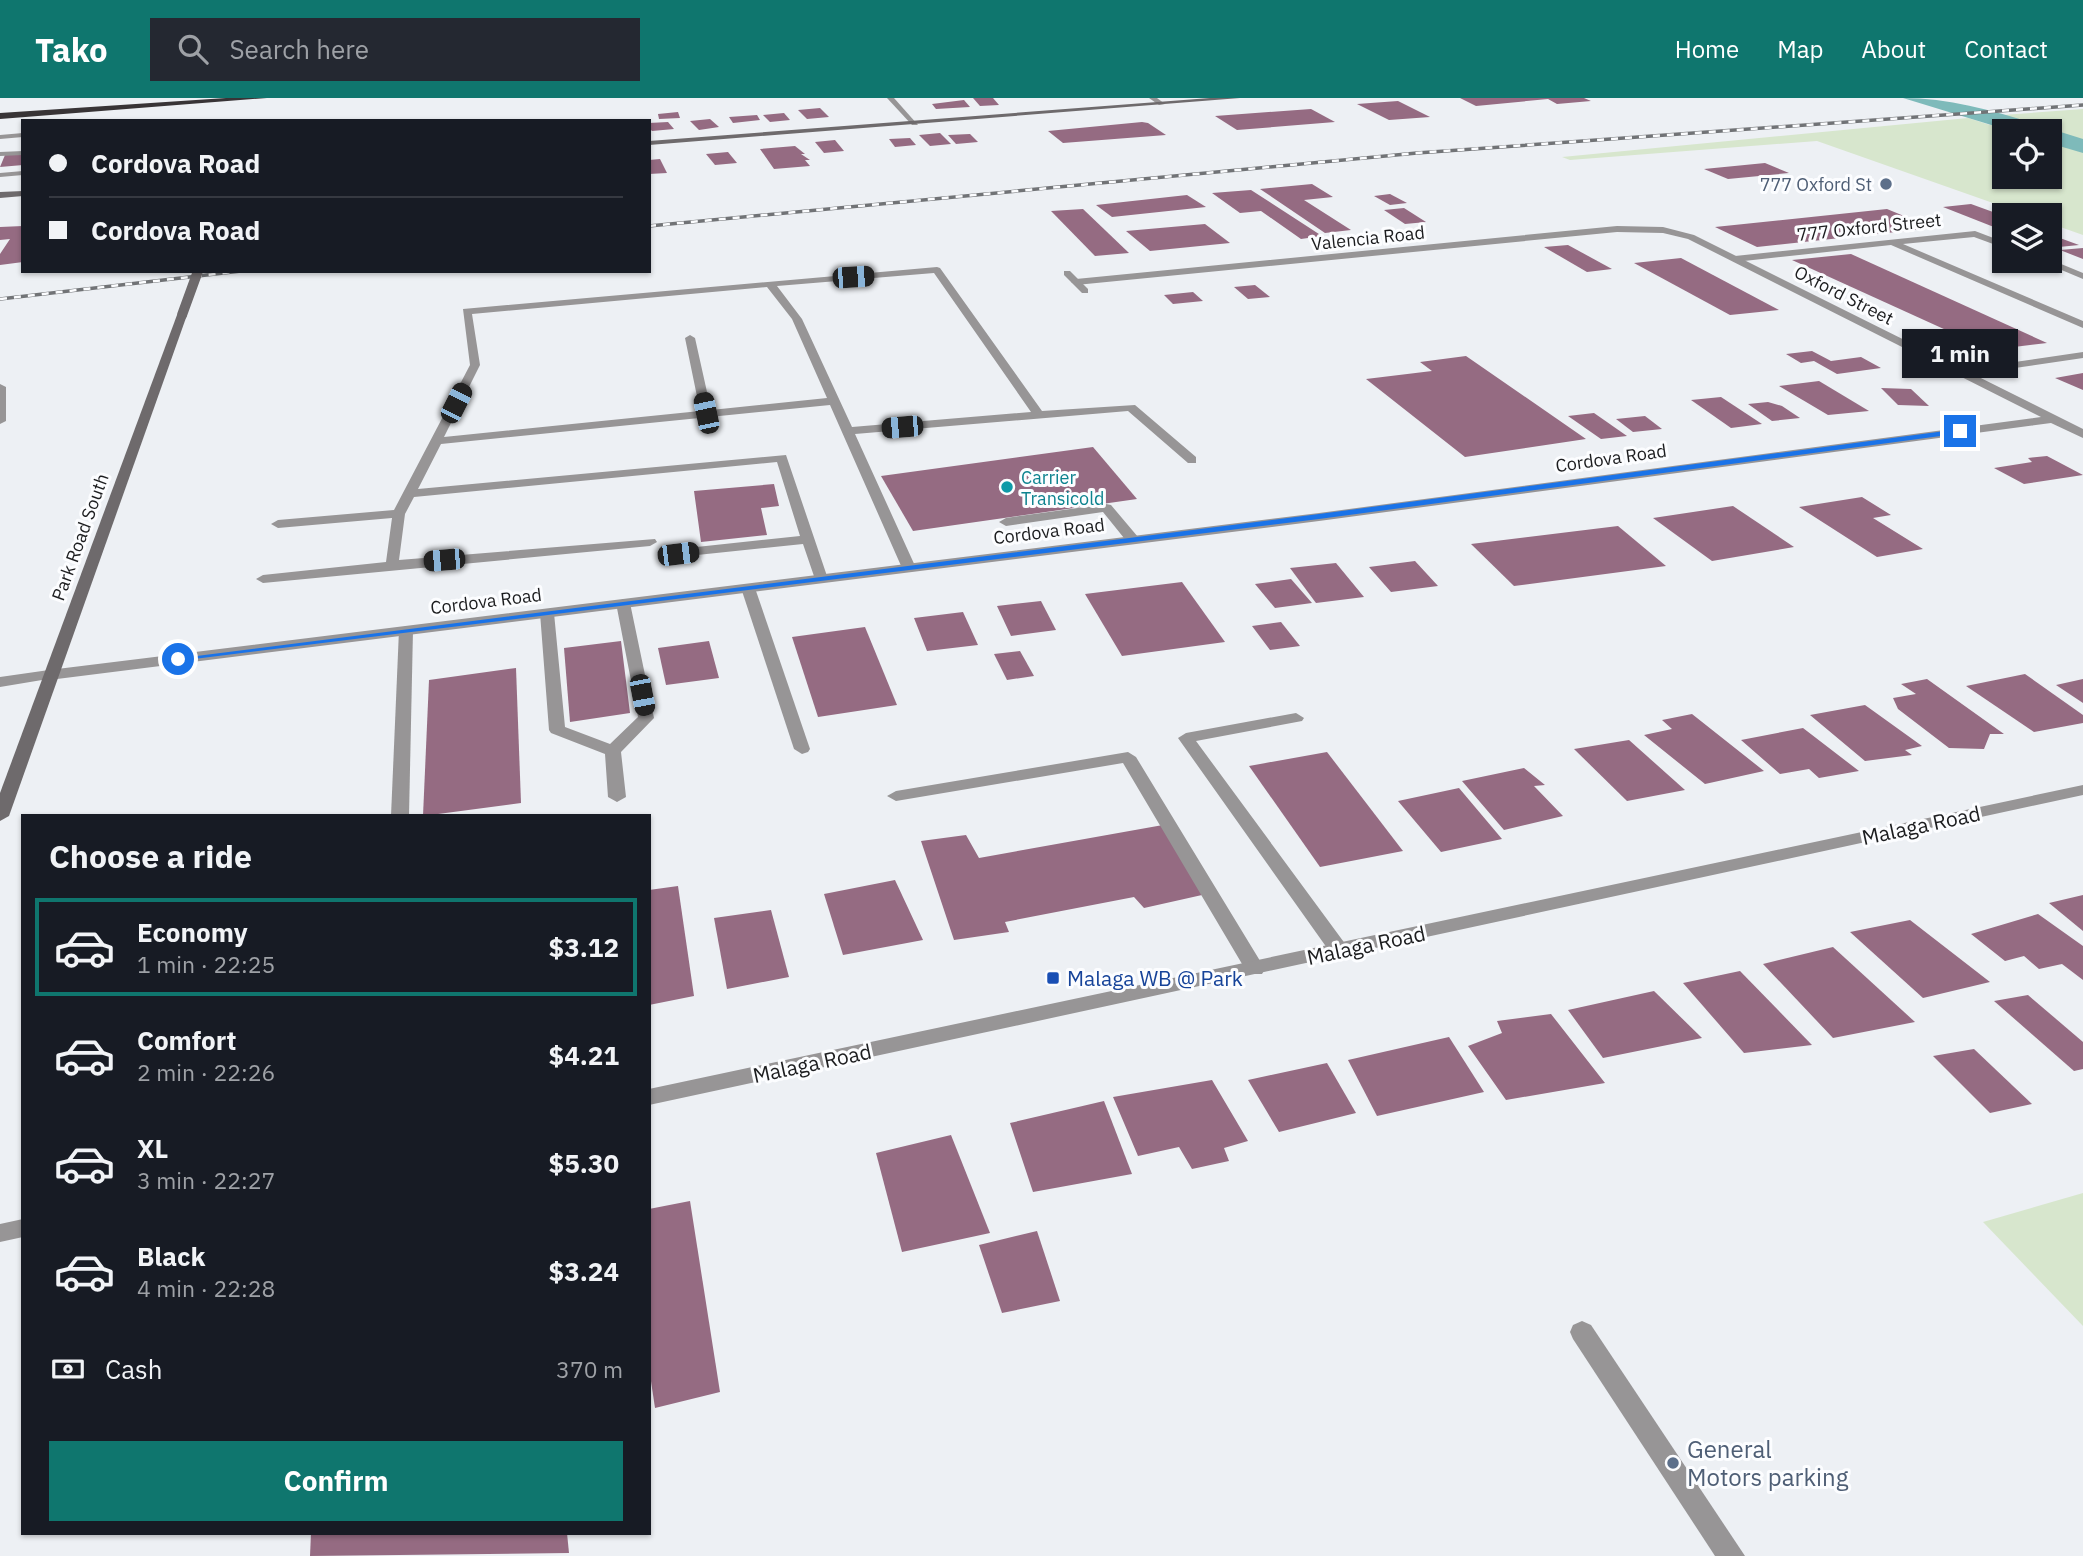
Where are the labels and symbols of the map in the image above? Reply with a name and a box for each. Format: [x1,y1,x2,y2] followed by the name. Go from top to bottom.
[1760,173,1872,196] place label: 777 Oxford St
[1878,176,1894,192] marker: 777 Oxford St
[1796,208,1942,246] street label: 777 Oxford Street
[1310,221,1426,255] street label: Valencia Road
[1791,260,1897,330] street label: Oxford Street
[832,265,875,289] car
[1902,330,2018,378] callout: 1 min
[438,380,475,426] car
[692,390,721,436] car
[881,415,924,439] car
[1944,415,1976,447] route end
[1554,439,1668,477] street label: Cordova Road
[1021,466,1104,510] place label: Carrier Transicold
[46,470,114,604] street label: Park Road South
[999,479,1015,495] marker: Carrier Transicold
[992,513,1106,549] street label: Cordova Road
[656,541,701,567] car
[423,548,466,572] car
[429,583,543,619] street label: Cordova Road
[162,643,194,675] route start
[628,672,657,718] car
[1859,799,1983,851] street label: Malaga Road
[1304,919,1428,971] street label: Malaga Road
[1067,964,1243,992] place label: Malaga WB @ Park
[1045,970,1061,986] marker: Malaga WB @ Park
[750,1037,874,1089] street label: Malaga Road
[1687,1433,1849,1493] place label: General Motors parking
[1665,1455,1681,1471] marker: General Motors parking

